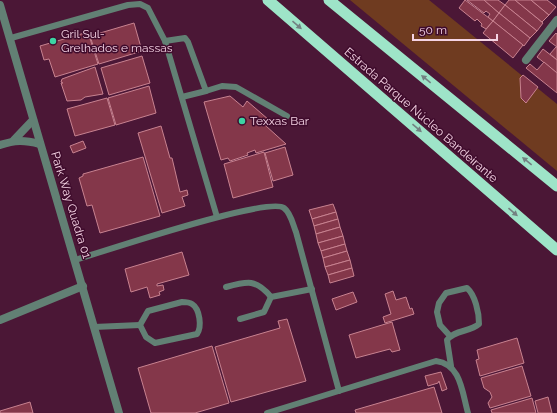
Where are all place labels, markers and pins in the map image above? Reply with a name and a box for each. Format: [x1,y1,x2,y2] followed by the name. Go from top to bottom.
[61,27,173,55] place label: Gril Sul- Grelhados e massas
[48,36,58,46] marker: Gril Sul- Grelhados e massas
[250,114,310,128] place label: Texxas Bar
[237,116,247,126] marker: Texxas Bar

